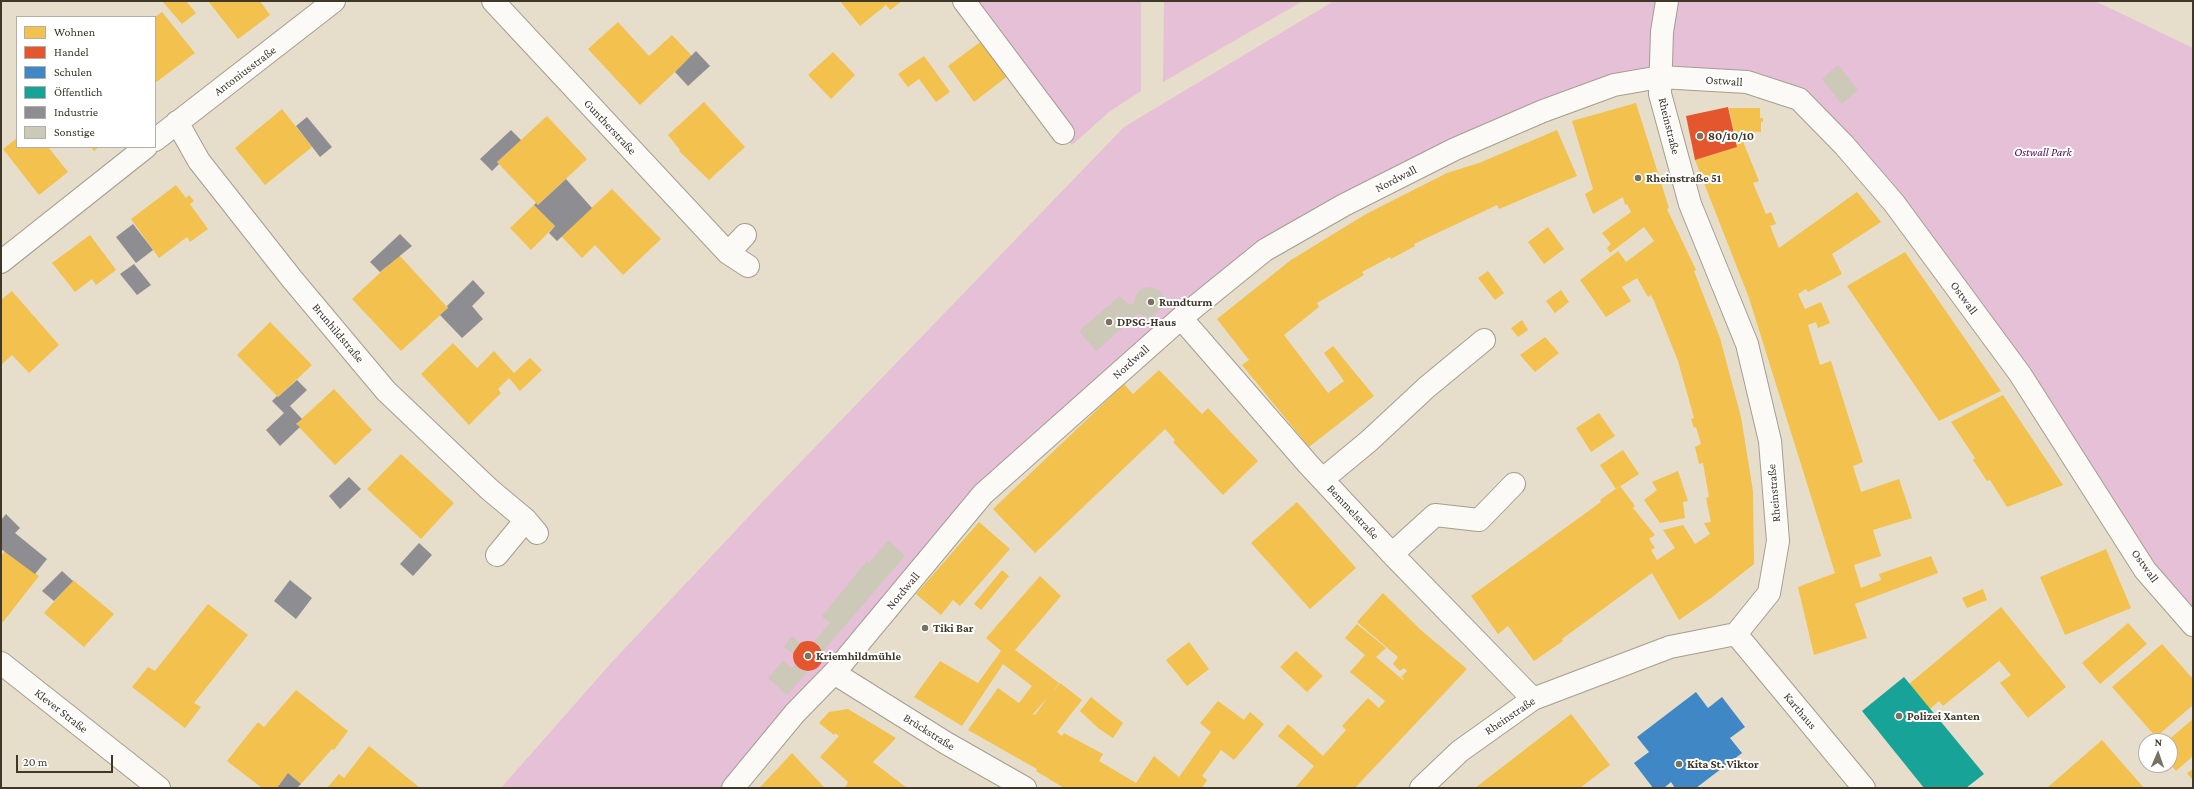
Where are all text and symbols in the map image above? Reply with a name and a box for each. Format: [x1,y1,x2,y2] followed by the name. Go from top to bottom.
[16,16,156,148] legend
[54,25,95,39] text: Wohnen
[211,43,279,99] street label: Antoniusstraße
[54,45,89,59] text: Handel
[54,65,92,79] text: Schulen
[1705,73,1743,89] street label: Ostwall
[54,85,102,99] text: Öffentlich
[581,96,639,158] street label: Guntherstraße
[1655,96,1683,156] street label: Rheinstraße
[54,105,98,119] text: Industrie
[54,125,95,139] text: Sonstige
[1708,129,1754,143] place label: 80/10/10
[1695,131,1705,141] marker: 80/10/10
[2014,145,2072,159] park label: Ostwall Park
[1373,162,1419,196] street label: Nordwall
[1646,171,1721,185] place label: Rheinstraße 51
[1633,173,1643,183] marker: Rheinstraße 51
[1947,279,1981,317] street label: Ostwall
[1159,295,1212,309] place label: Rundturm
[1146,297,1156,307] marker: Rundturm
[309,300,367,366] street label: Brunhildstraße
[1117,315,1176,329] place label: DPSG-Haus
[1104,317,1114,327] marker: DPSG-Haus
[1110,342,1152,382] street label: Nordwall
[1764,463,1784,523] street label: Rheinstraße
[1324,482,1382,542] street label: Bemmelstraße
[2128,547,2162,585] street label: Ostwall
[883,569,923,613] street label: Nordwall
[933,621,974,635] place label: Tiki Bar
[920,623,930,633] marker: Tiki Bar
[816,649,901,663] place label: Kriemhildmühle
[803,651,813,661] marker: Kriemhildmühle
[31,686,91,736] street label: Klever Straße
[1780,690,1820,732] street label: Karthaus
[1482,694,1538,738] street label: Rheinstraße
[1907,709,1980,723] place label: Polizei Xanten
[901,711,957,753] street label: Brückstraße
[1894,711,1904,721] marker: Polizei Xanten
[2138,733,2178,773] north arrow
[2154,736,2162,748] text: N
[18,747,115,773] scale bar
[23,755,47,769] text: 20 m
[1687,757,1759,771] place label: Kita St. Viktor
[1674,759,1684,769] marker: Kita St. Viktor

